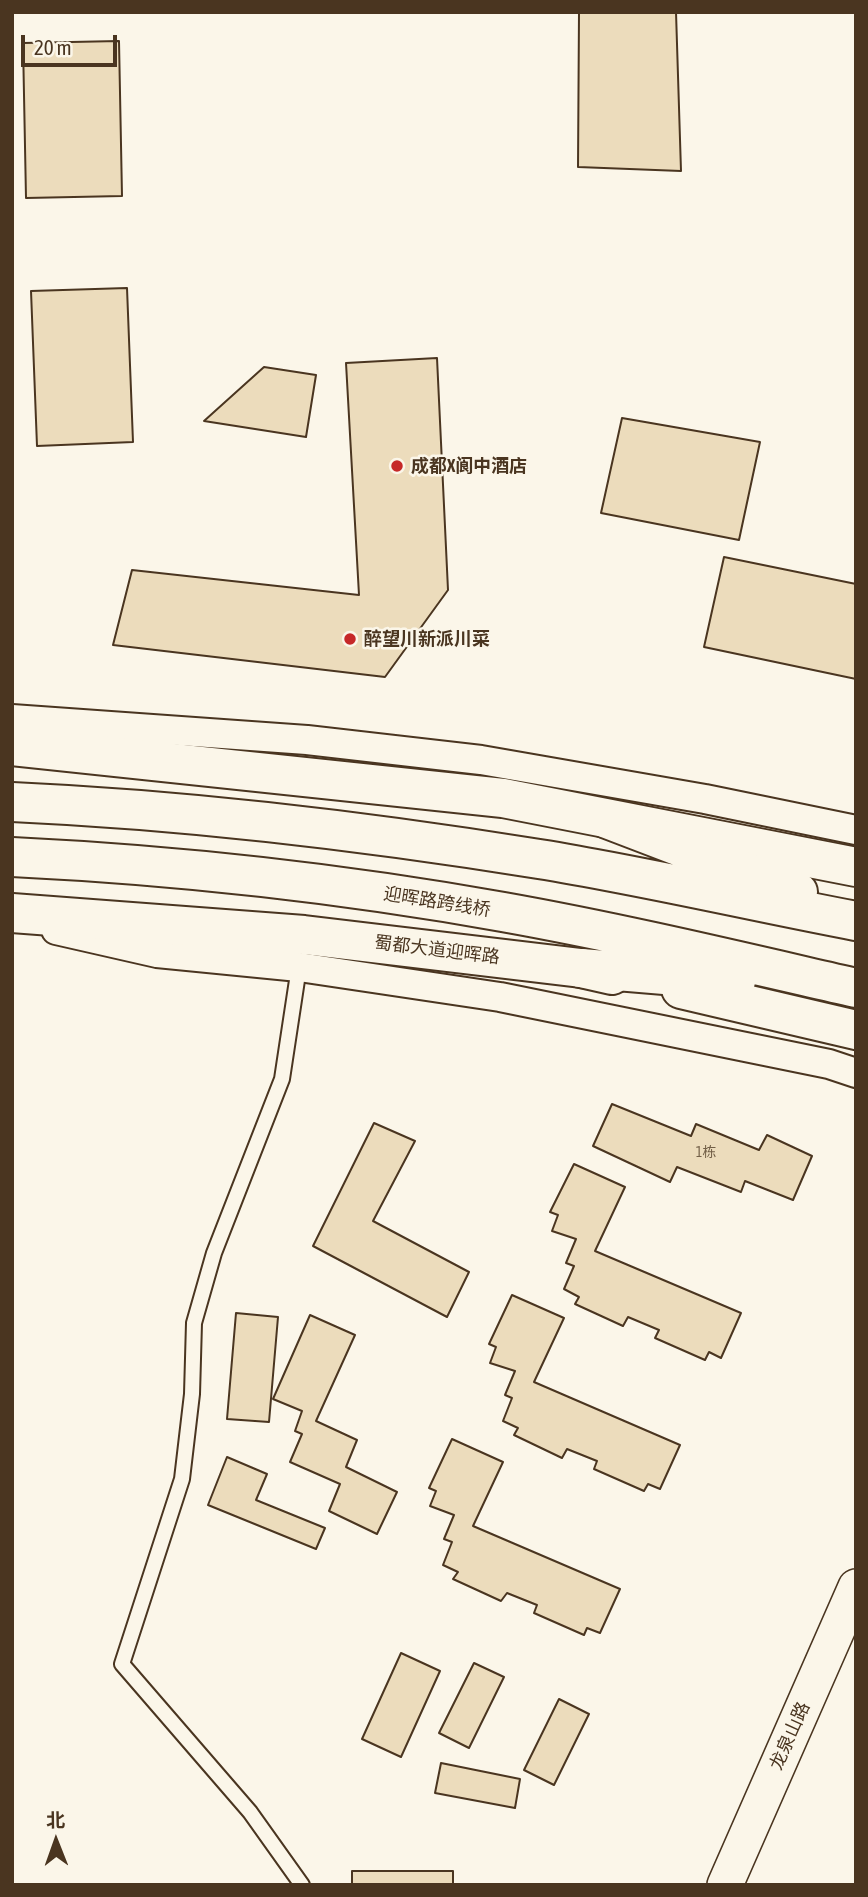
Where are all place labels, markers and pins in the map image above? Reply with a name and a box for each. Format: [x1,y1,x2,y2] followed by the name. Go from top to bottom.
[411,455,527,477] place label: 成都X阆中酒店
[389,458,405,474] marker: 成都X阆中酒店
[364,628,490,650] place label: 醉望川新派川菜
[342,631,358,647] marker: 醉望川新派川菜

